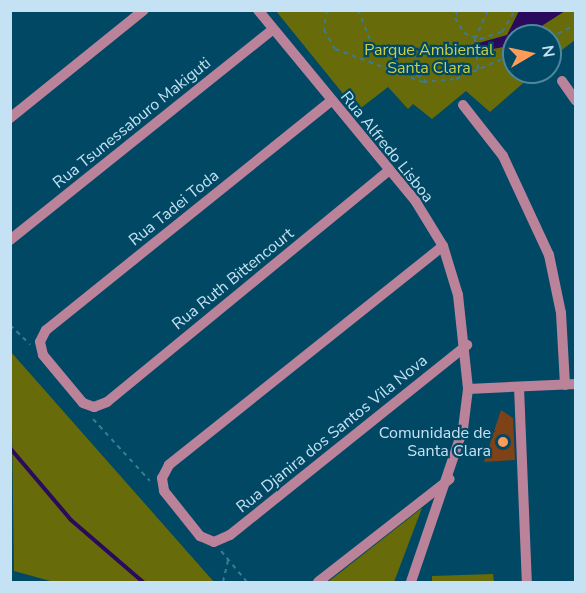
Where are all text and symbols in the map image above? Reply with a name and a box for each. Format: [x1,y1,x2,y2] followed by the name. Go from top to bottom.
[502,24,562,84] north arrow
[364,40,494,78] park label: Parque Ambiental Santa Clara
[536,44,560,59] text: N
[49,53,215,193] street label: Rua Tsunessaburo Makiguti
[336,88,438,206] street label: Rua Alfredo Lisboa
[125,166,223,250] street label: Rua Tadei Toda
[168,224,298,334] street label: Rua Ruth Bittencourt
[233,351,431,517] street label: Rua Djanira dos Santos Vila Nova
[379,423,491,461] place label: Comunidade de Santa Clara
[496,435,510,449] marker: Comunidade de Santa Clara

